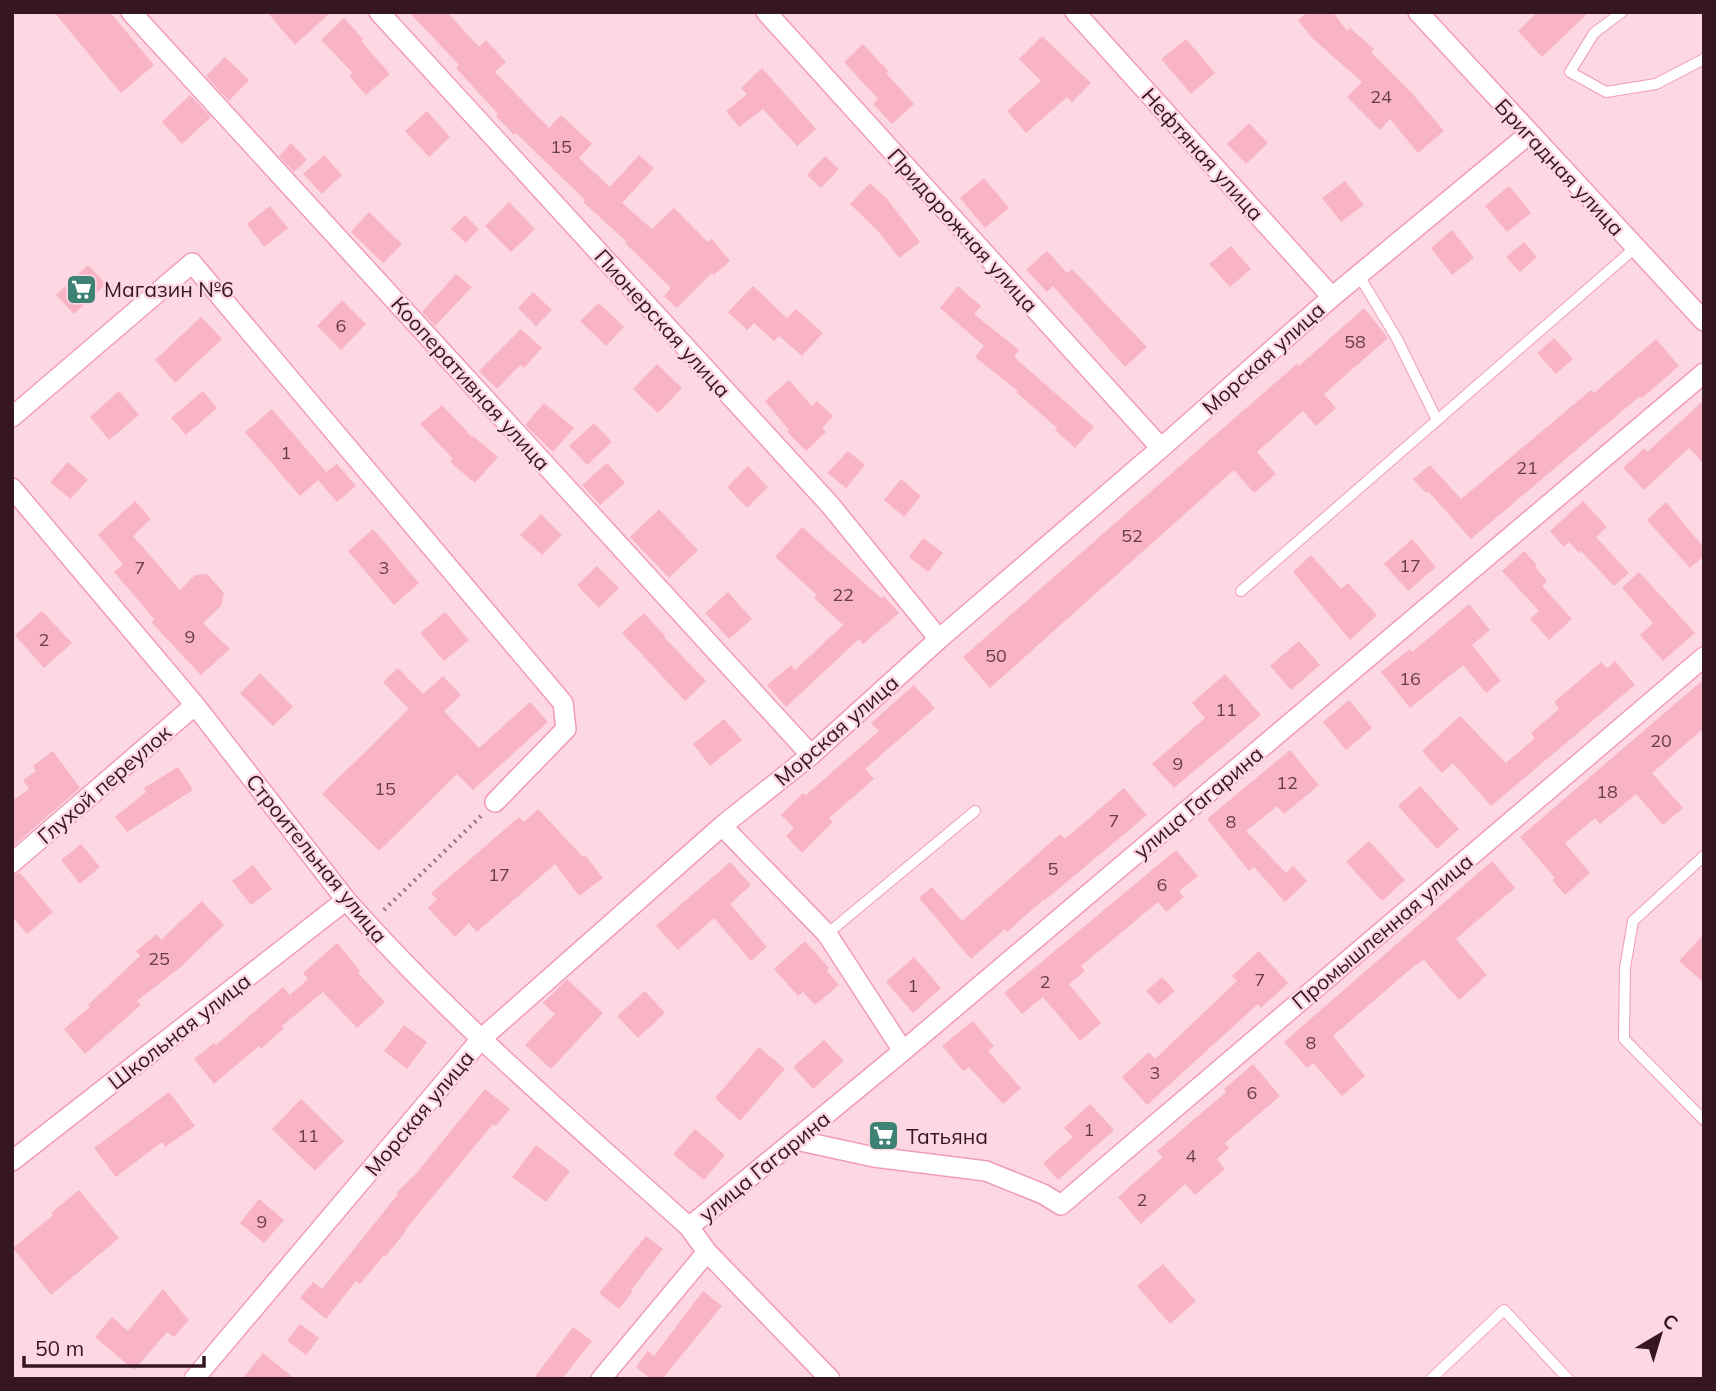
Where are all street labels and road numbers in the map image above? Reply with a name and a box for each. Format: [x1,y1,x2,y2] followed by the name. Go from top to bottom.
[1137,82,1269,226] street label: Нефтяная улица
[1490,93,1630,241] street label: Бригадная улица
[882,143,1044,317] street label: Придорожная улица
[590,243,736,403] street label: Пионерская улица
[386,291,556,475] street label: Кооперативная улица
[1196,296,1330,420] street label: Морская улица
[769,669,903,791] street label: Морская улица
[32,718,177,849] street label: Глухой переулок
[1128,740,1268,864] street label: улица Гагарина
[241,768,393,948] street label: Строительная улица
[1286,848,1478,1014] street label: Промышленная улица
[103,967,255,1095] street label: Школьная улица
[359,1045,479,1181] street label: Морская улица
[693,1105,835,1227] street label: улица Гагарина

